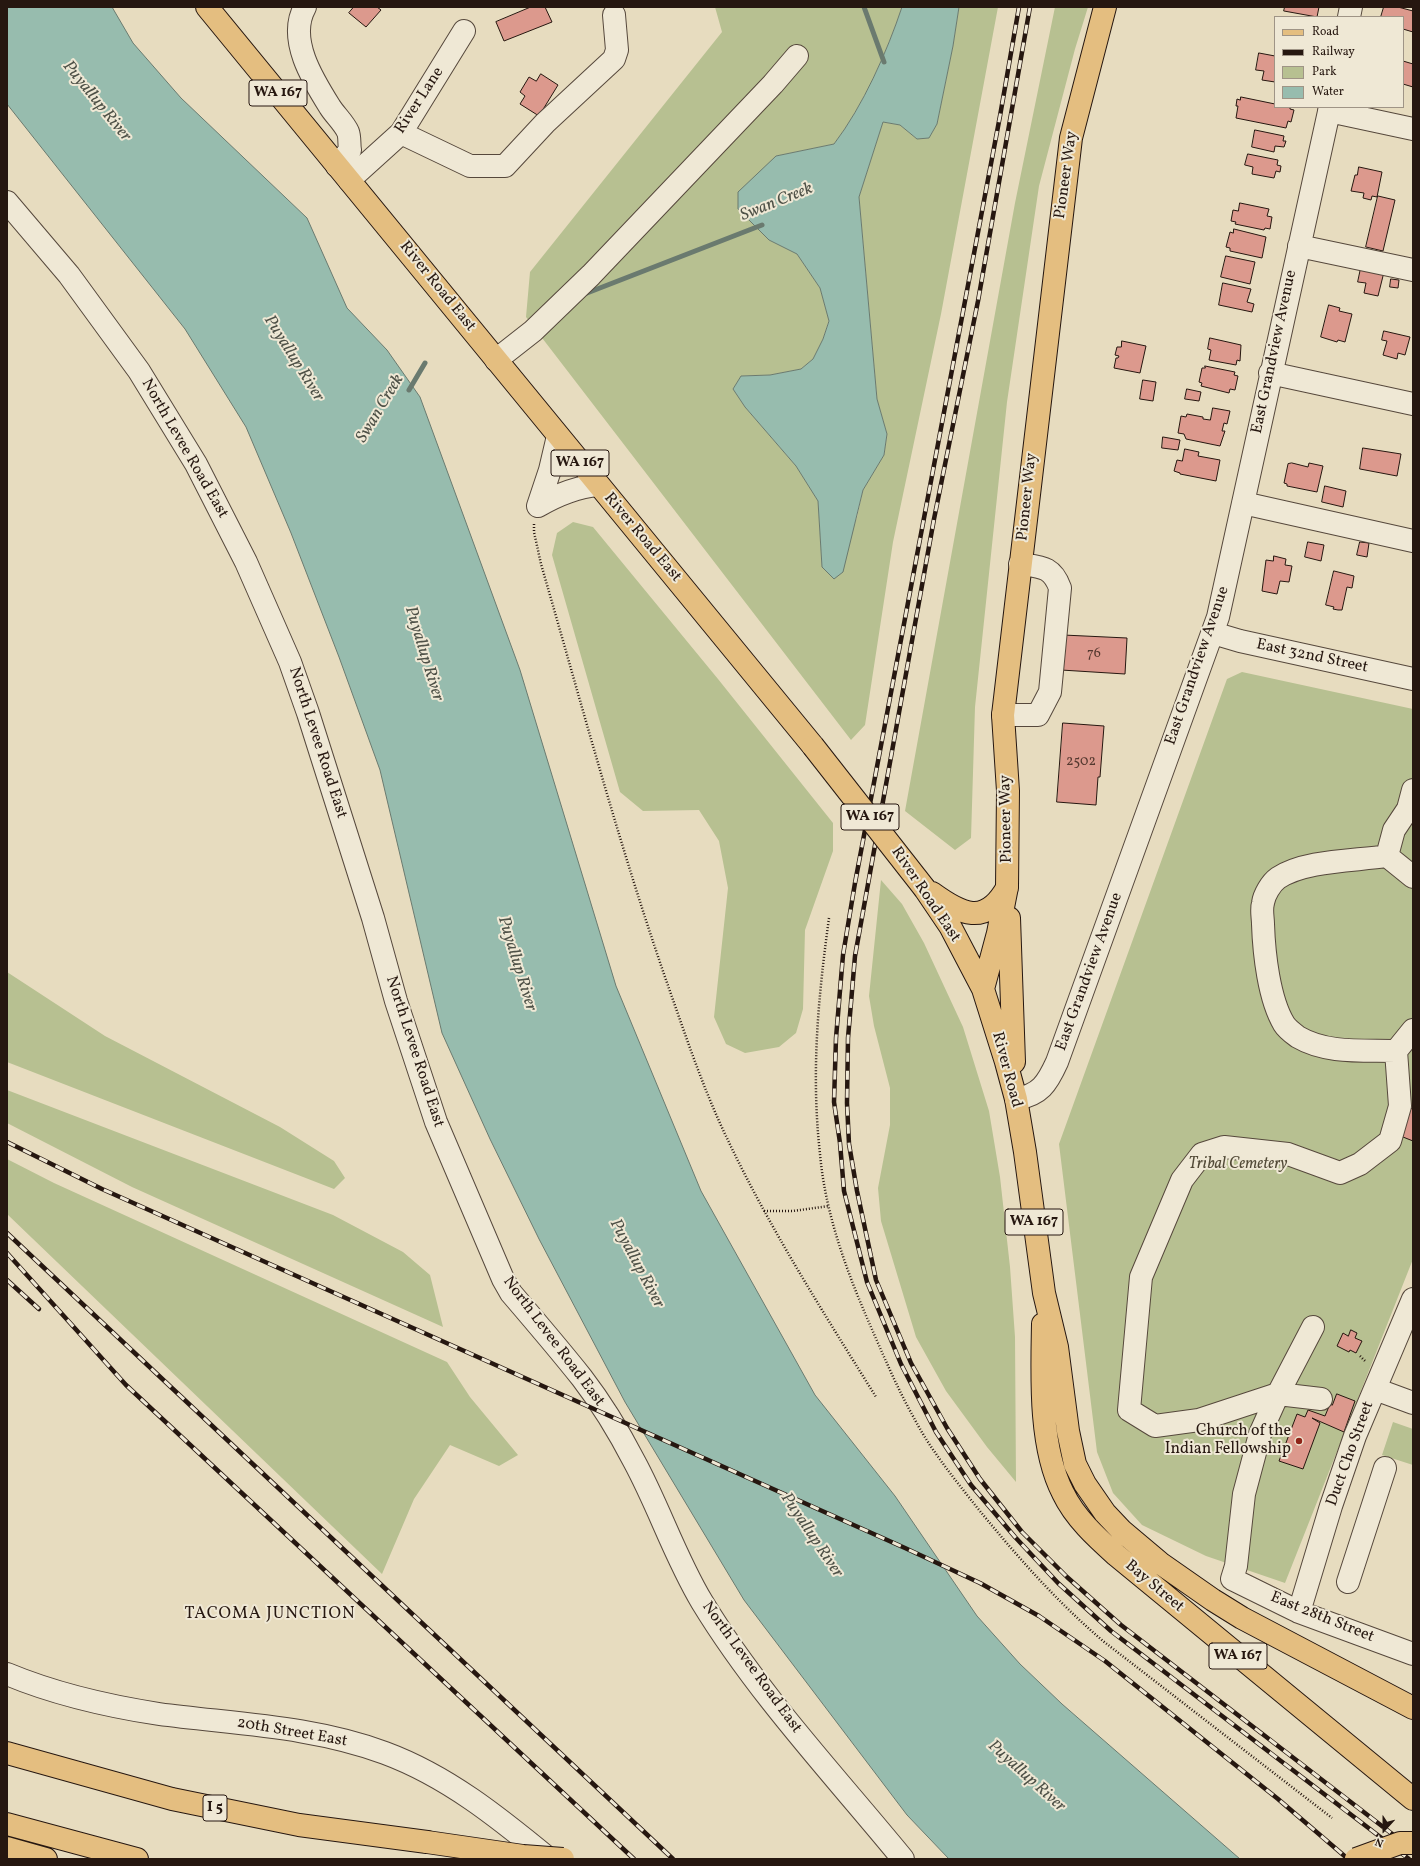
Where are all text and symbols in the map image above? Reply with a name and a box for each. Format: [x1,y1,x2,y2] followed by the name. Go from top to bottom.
[1274,16,1404,108] legend
[1312,24,1339,40] text: Road
[1312,44,1355,60] text: Railway
[57,57,135,147] water label: Puyallup River
[391,64,449,138] street label: River Lane
[1312,64,1337,80] text: Park
[249,80,307,106] road number: WA 167
[1312,84,1344,100] text: Water
[1051,130,1083,220] street label: Pioneer Way
[738,179,816,227] water label: Swan Creek
[395,238,479,336] street label: River Road East
[1248,268,1302,436] street label: East Grandview Avenue
[258,312,328,406] water label: Puyallup River
[353,371,409,447] water label: Swan Creek
[136,376,232,522] street label: North Levee Road East
[551,450,609,476] road number: WA 167
[1014,452,1042,542] street label: Pioneer Way
[599,489,685,587] street label: River Road East
[1162,584,1234,748] street label: East Grandview Avenue
[399,604,447,704] water label: Puyallup River
[1254,636,1370,678] street label: East 32nd Street
[1087,646,1101,662] house number: 76
[283,665,351,821] street label: North Levee Road East
[1066,754,1096,770] house number: 2502
[997,775,1017,863] street label: Pioneer Way
[841,804,899,830] road number: WA 167
[886,844,964,946] street label: River Road East
[1052,890,1128,1054] street label: East Grandview Avenue
[492,914,540,1014] water label: Puyallup River
[380,974,448,1130] street label: North Levee Road East
[987,1030,1025,1110] street label: River Road
[1189,1155,1287,1175] park label: Tribal Cemetery
[1005,1209,1063,1235] road number: WA 167
[604,1216,668,1312] water label: Puyallup River
[498,1273,608,1411] street label: North Levee Road East
[1323,1399,1379,1509] street label: Duct Cho Street
[1165,1422,1291,1460] place label: Church of the Indian Fellowship
[1294,1436,1304,1446] marker: Church of the Indian Fellowship
[775,1490,847,1582] water label: Puyallup River
[1121,1557,1187,1617] street label: Bay Street
[1267,1588,1377,1648] street label: East 28th Street
[697,1599,805,1737] street label: North Levee Road East
[184,1605,356,1625] district label: TACOMA JUNCTION
[1209,1643,1267,1669] road number: WA 167
[235,1714,349,1752] street label: 20th Street East
[983,1737,1069,1817] water label: Puyallup River
[203,1795,227,1821] road number: I 5
[1364,1810,1404,1850] north arrow
[1373,1833,1386,1850] text: N

